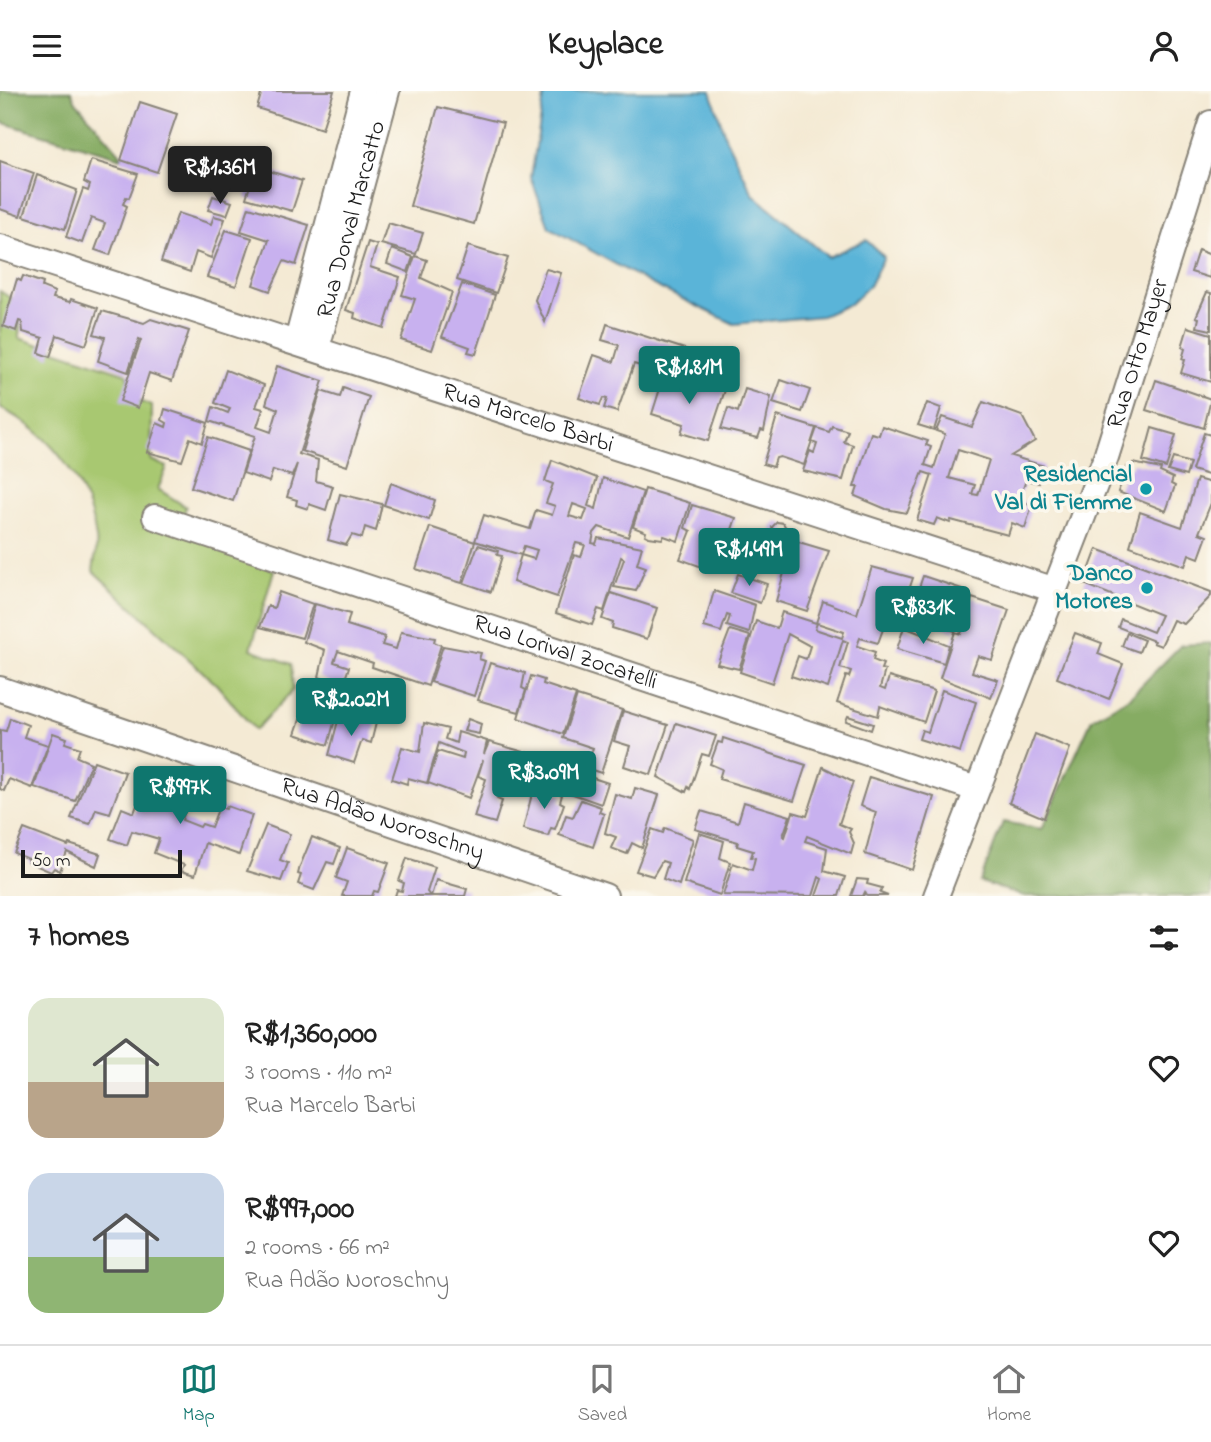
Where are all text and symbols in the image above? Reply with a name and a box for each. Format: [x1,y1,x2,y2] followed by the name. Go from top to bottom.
[548,22,663,69] text: Keyplace
[28,27,66,65] icon: menu
[1145,27,1183,65] icon: person
[308,117,396,322] street label: Rua Dorval Marcatto
[155,146,285,206] pin: R$1.36M
[184,152,256,185] text: R$1.36M
[1098,274,1179,433] street label: Rua Otto Mayer
[624,347,754,406] pin: R$1.81M
[655,352,723,385] text: R$1.81M
[438,374,618,463] street label: Rua Marcelo Barbi
[994,458,1133,521] place label: Residencial Val di Fiemme
[1138,481,1154,497] marker: Residencial Val di Fiemme
[684,529,814,588] pin: R$1.49M
[715,534,784,567] text: R$1.49M
[1055,557,1133,620] place label: Danco Motores
[1139,580,1155,596] marker: Danco Motores
[866,587,980,646] pin: R$831K
[891,592,955,625] text: R$831K
[468,606,662,700] street label: Rua Lorival Zocatelli
[286,679,416,738] pin: R$2.02M
[312,684,390,717] text: R$2.02M
[479,751,609,811] pin: R$3.09M
[508,757,580,790] text: R$3.09M
[123,767,237,826] pin: R$997K
[276,769,489,872] street label: Rua Adão Noroschny
[149,772,211,805] text: R$997K
[21,847,182,879] scale bar
[32,848,71,875] text: 50 m
[28,916,130,960] text: 7 homes
[1145,919,1183,957] icon: filters
[245,1013,377,1057] text: R$1,360,000
[84,1026,168,1110] icon: home
[1145,1049,1183,1087] icon: heart
[245,1057,392,1090] text: 3 rooms · 110 m²
[245,1090,416,1123] text: Rua Marcelo Barbi
[245,1188,354,1232] text: R$997,000
[84,1201,168,1285] icon: home
[1145,1224,1183,1262] icon: heart
[245,1232,390,1265] text: 2 rooms · 66 m²
[245,1265,449,1298] text: Rua Adão Noroschny
[180,1360,218,1429] tab: Map
[578,1360,627,1429] tab: Saved
[987,1360,1031,1429] tab: Home

